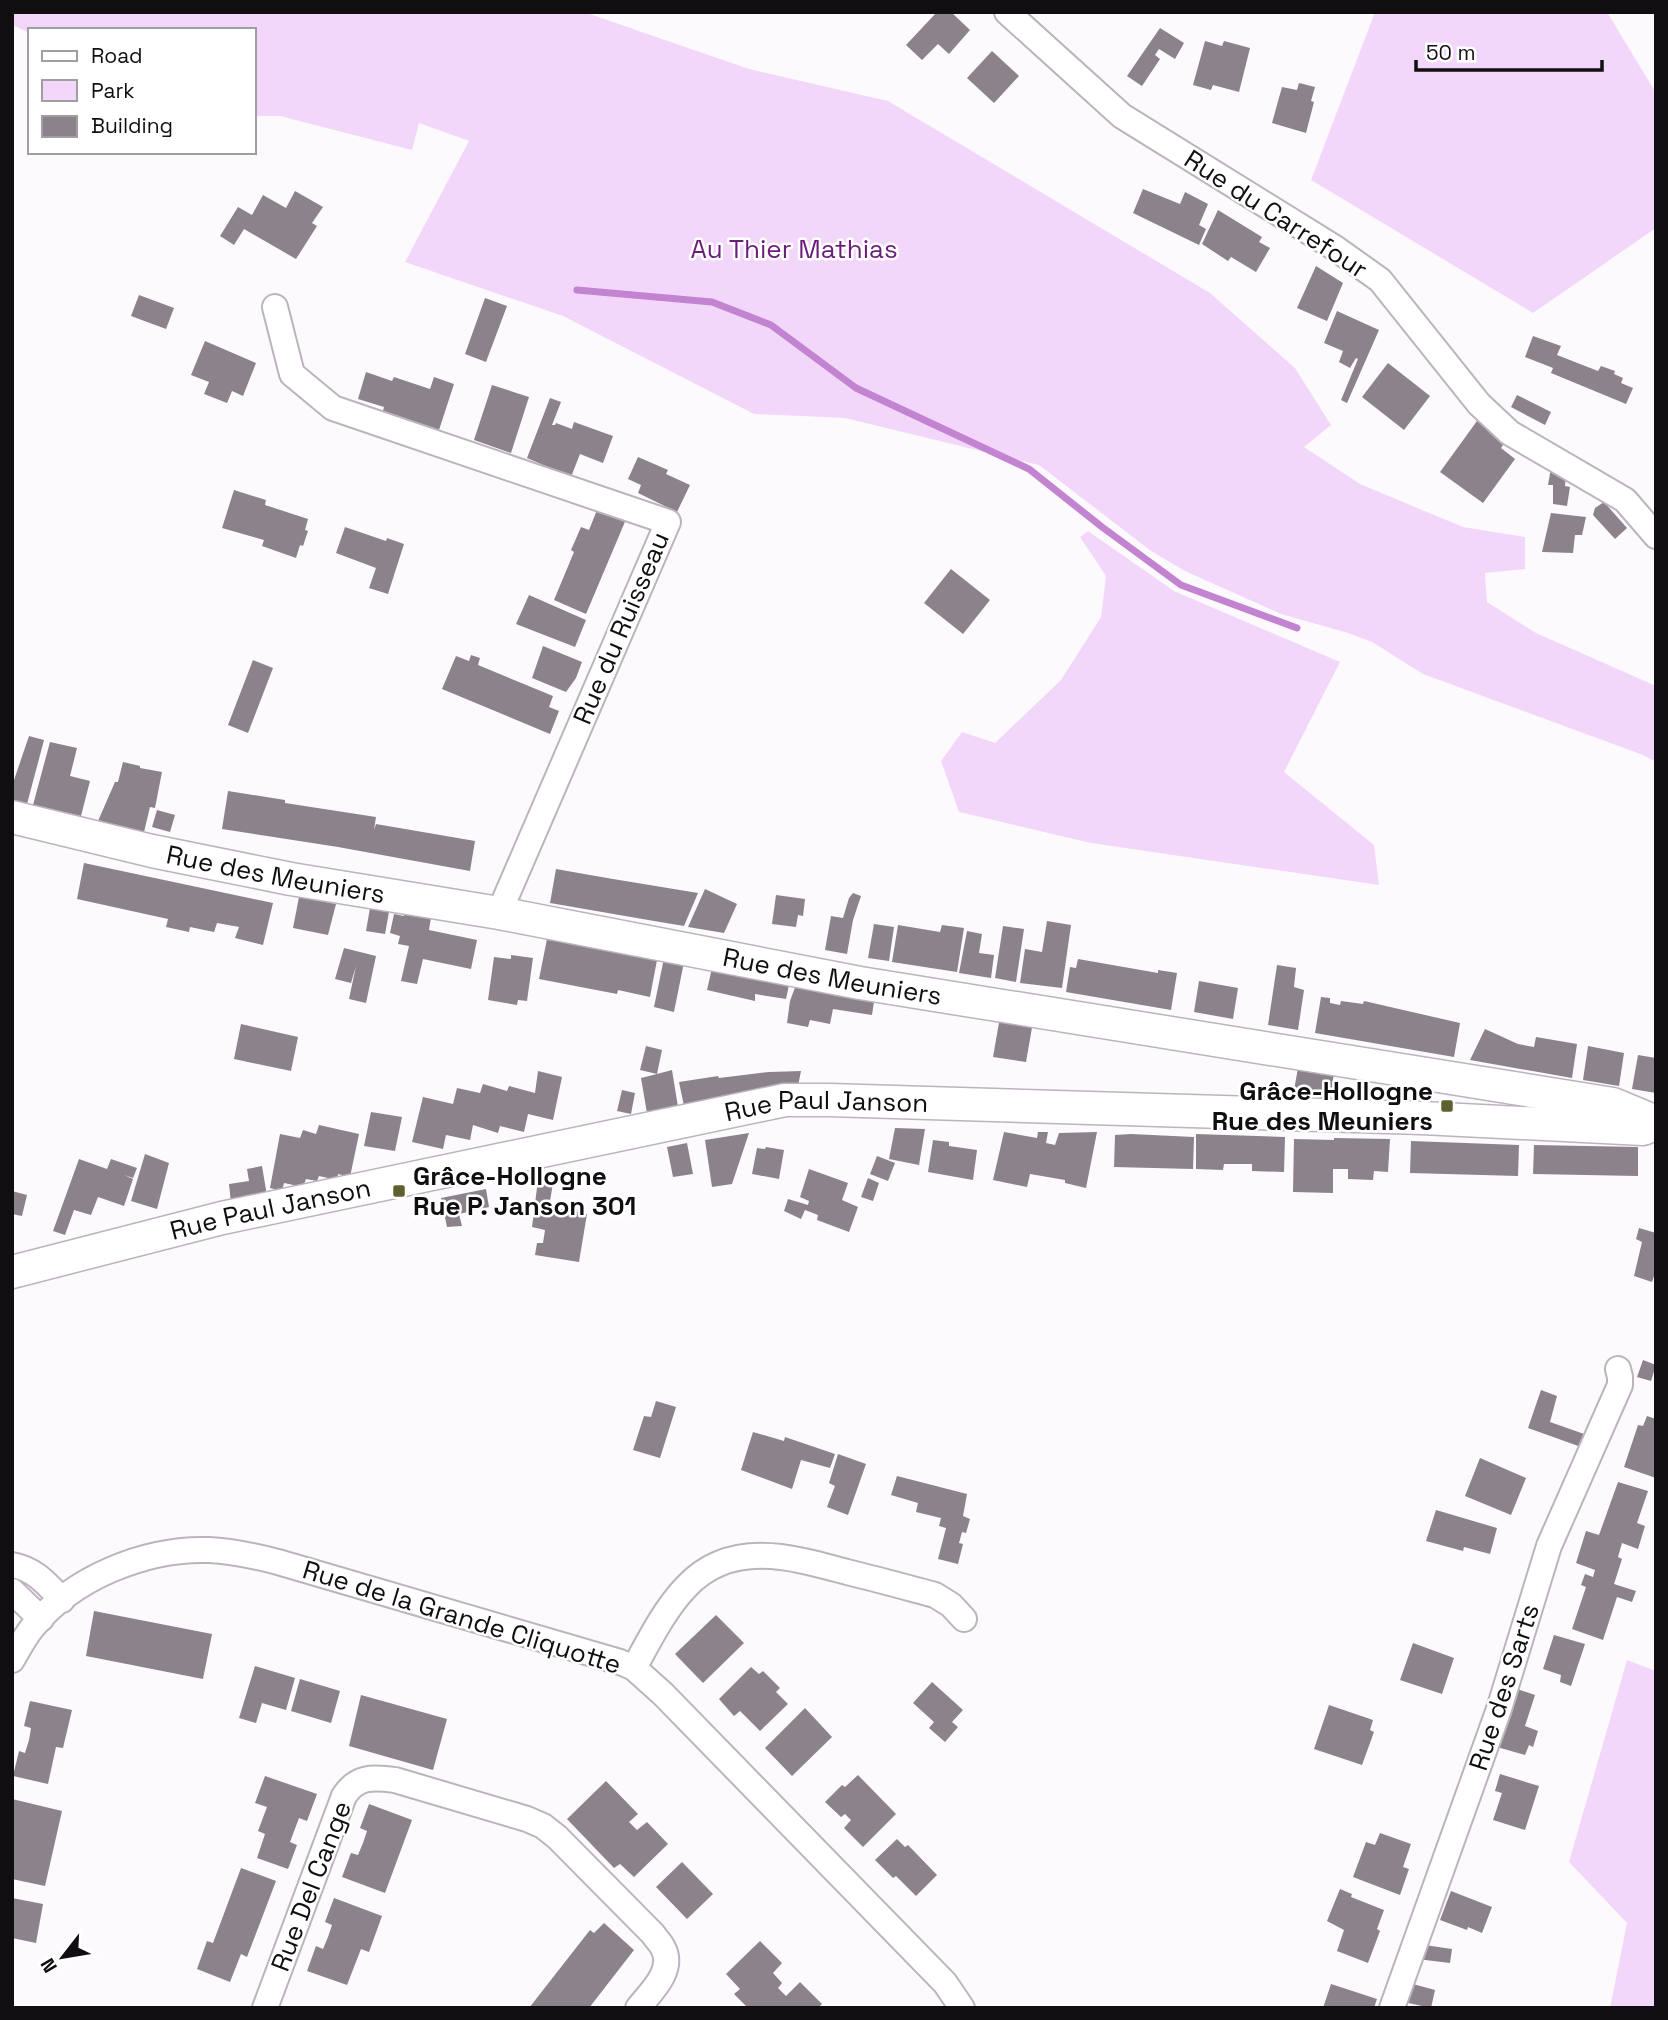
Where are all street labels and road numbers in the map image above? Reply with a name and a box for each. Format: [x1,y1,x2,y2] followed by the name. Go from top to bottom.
[1178,142,1374,286] street label: Rue du Carrefour
[565,527,677,729] street label: Rue du Ruisseau
[163,837,388,911] street label: Rue des Meuniers
[720,940,944,1013] street label: Rue des Meuniers
[721,1083,929,1129] street label: Rue Paul Janson
[166,1170,374,1248] street label: Rue Paul Janson
[299,1552,625,1682] street label: Rue de la Grande Cliquotte
[1461,1599,1547,1775] street label: Rue des Sarts
[263,1796,359,1976] street label: Rue Del Cange

